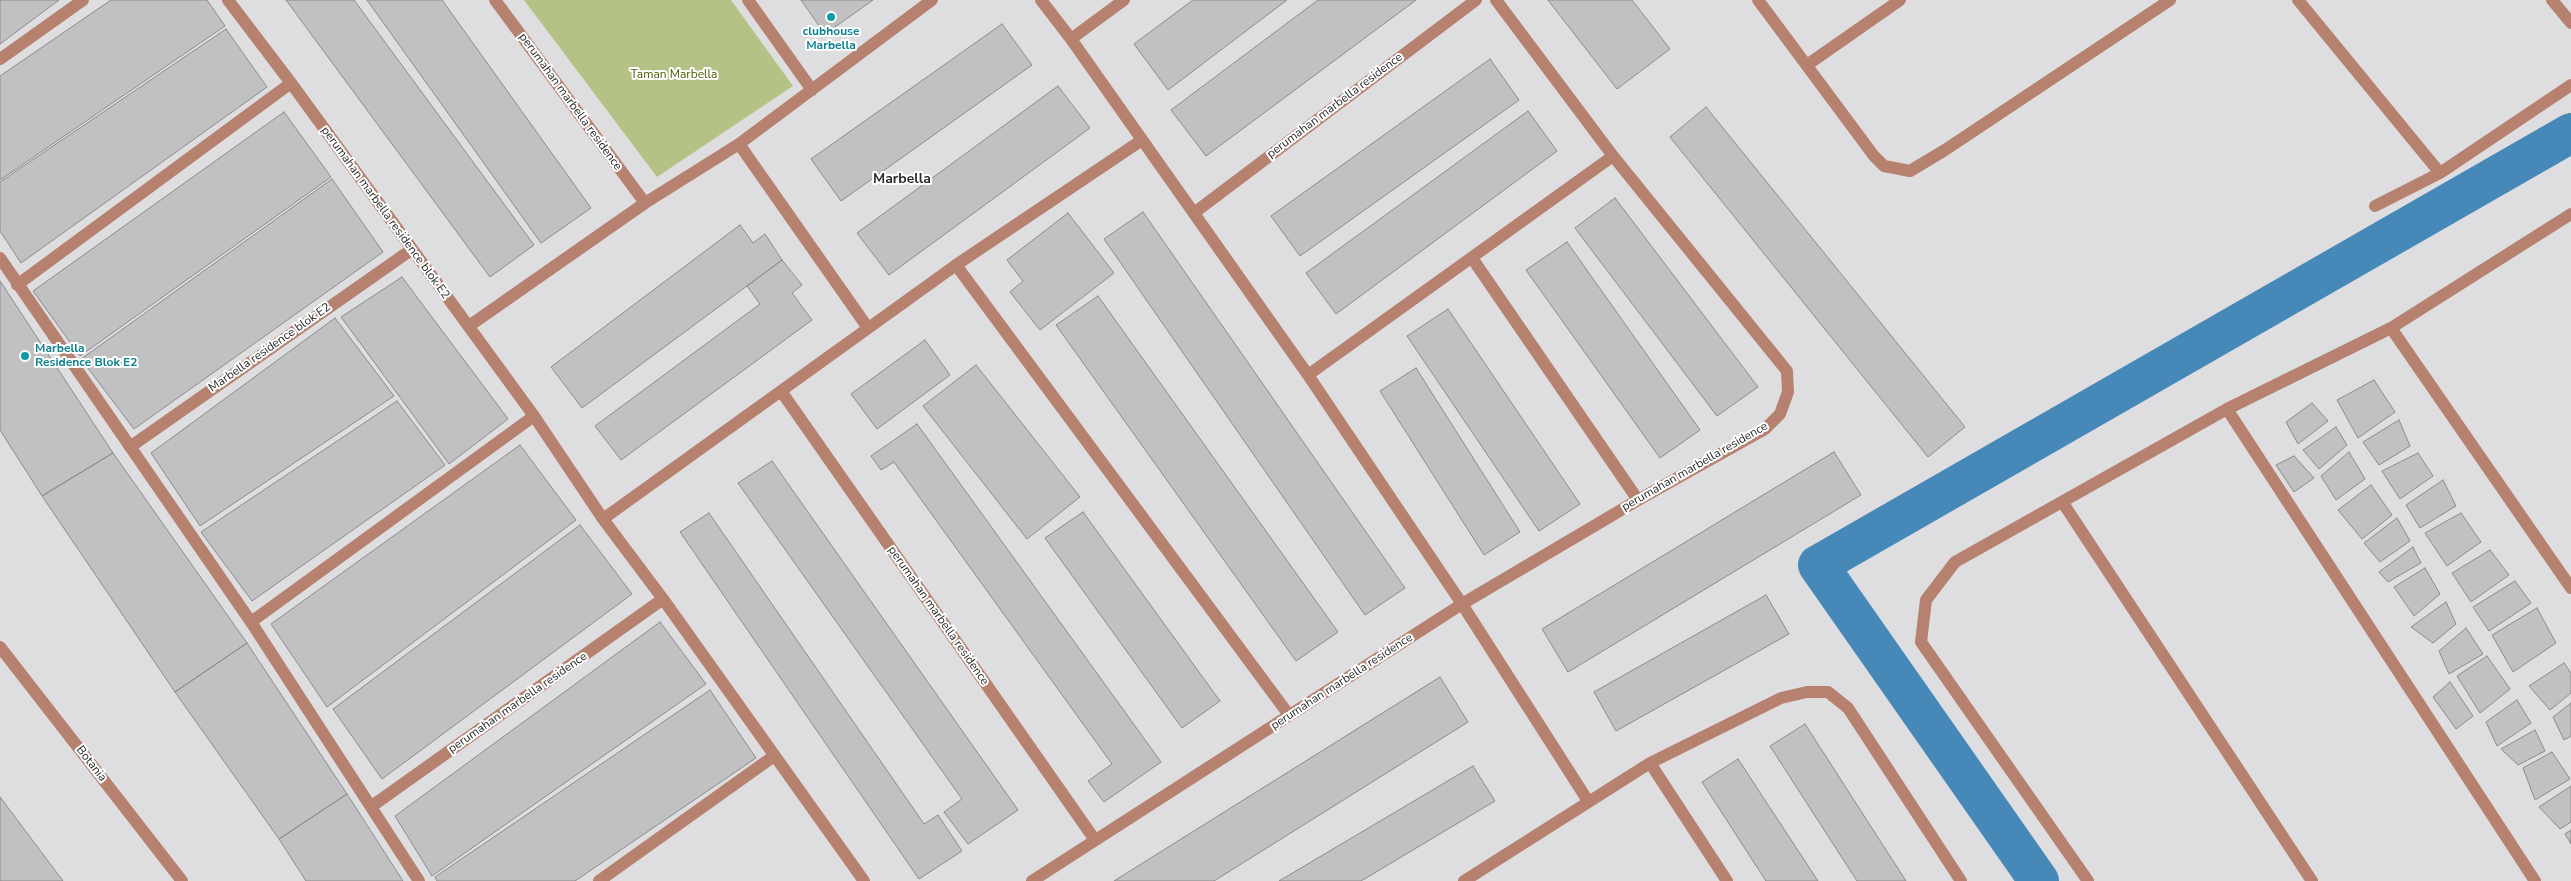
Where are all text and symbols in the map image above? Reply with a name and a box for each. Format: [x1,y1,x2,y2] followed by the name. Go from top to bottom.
[825,11,837,23] marker: clubhouse Marbella
[803,25,859,53] place label: clubhouse Marbella
[515,31,625,173] street label: perumahan marbella residence
[1264,50,1406,162] street label: perumahan marbella residence
[631,68,717,82] park label: Taman Marbella
[318,124,452,302] street label: perumahan marbella residence blok E2
[873,172,931,188] district label: Marbella
[206,300,334,396] street label: Marbella residence blok E2
[35,342,137,370] place label: Marbella Residence Blok E2
[19,350,31,362] marker: Marbella Residence Blok E2
[1619,419,1771,515] street label: perumahan marbella residence
[884,544,992,688] street label: perumahan marbella residence
[1268,631,1416,733] street label: perumahan marbella residence
[446,649,590,757] street label: perumahan marbella residence
[73,743,109,785] street label: Botania

